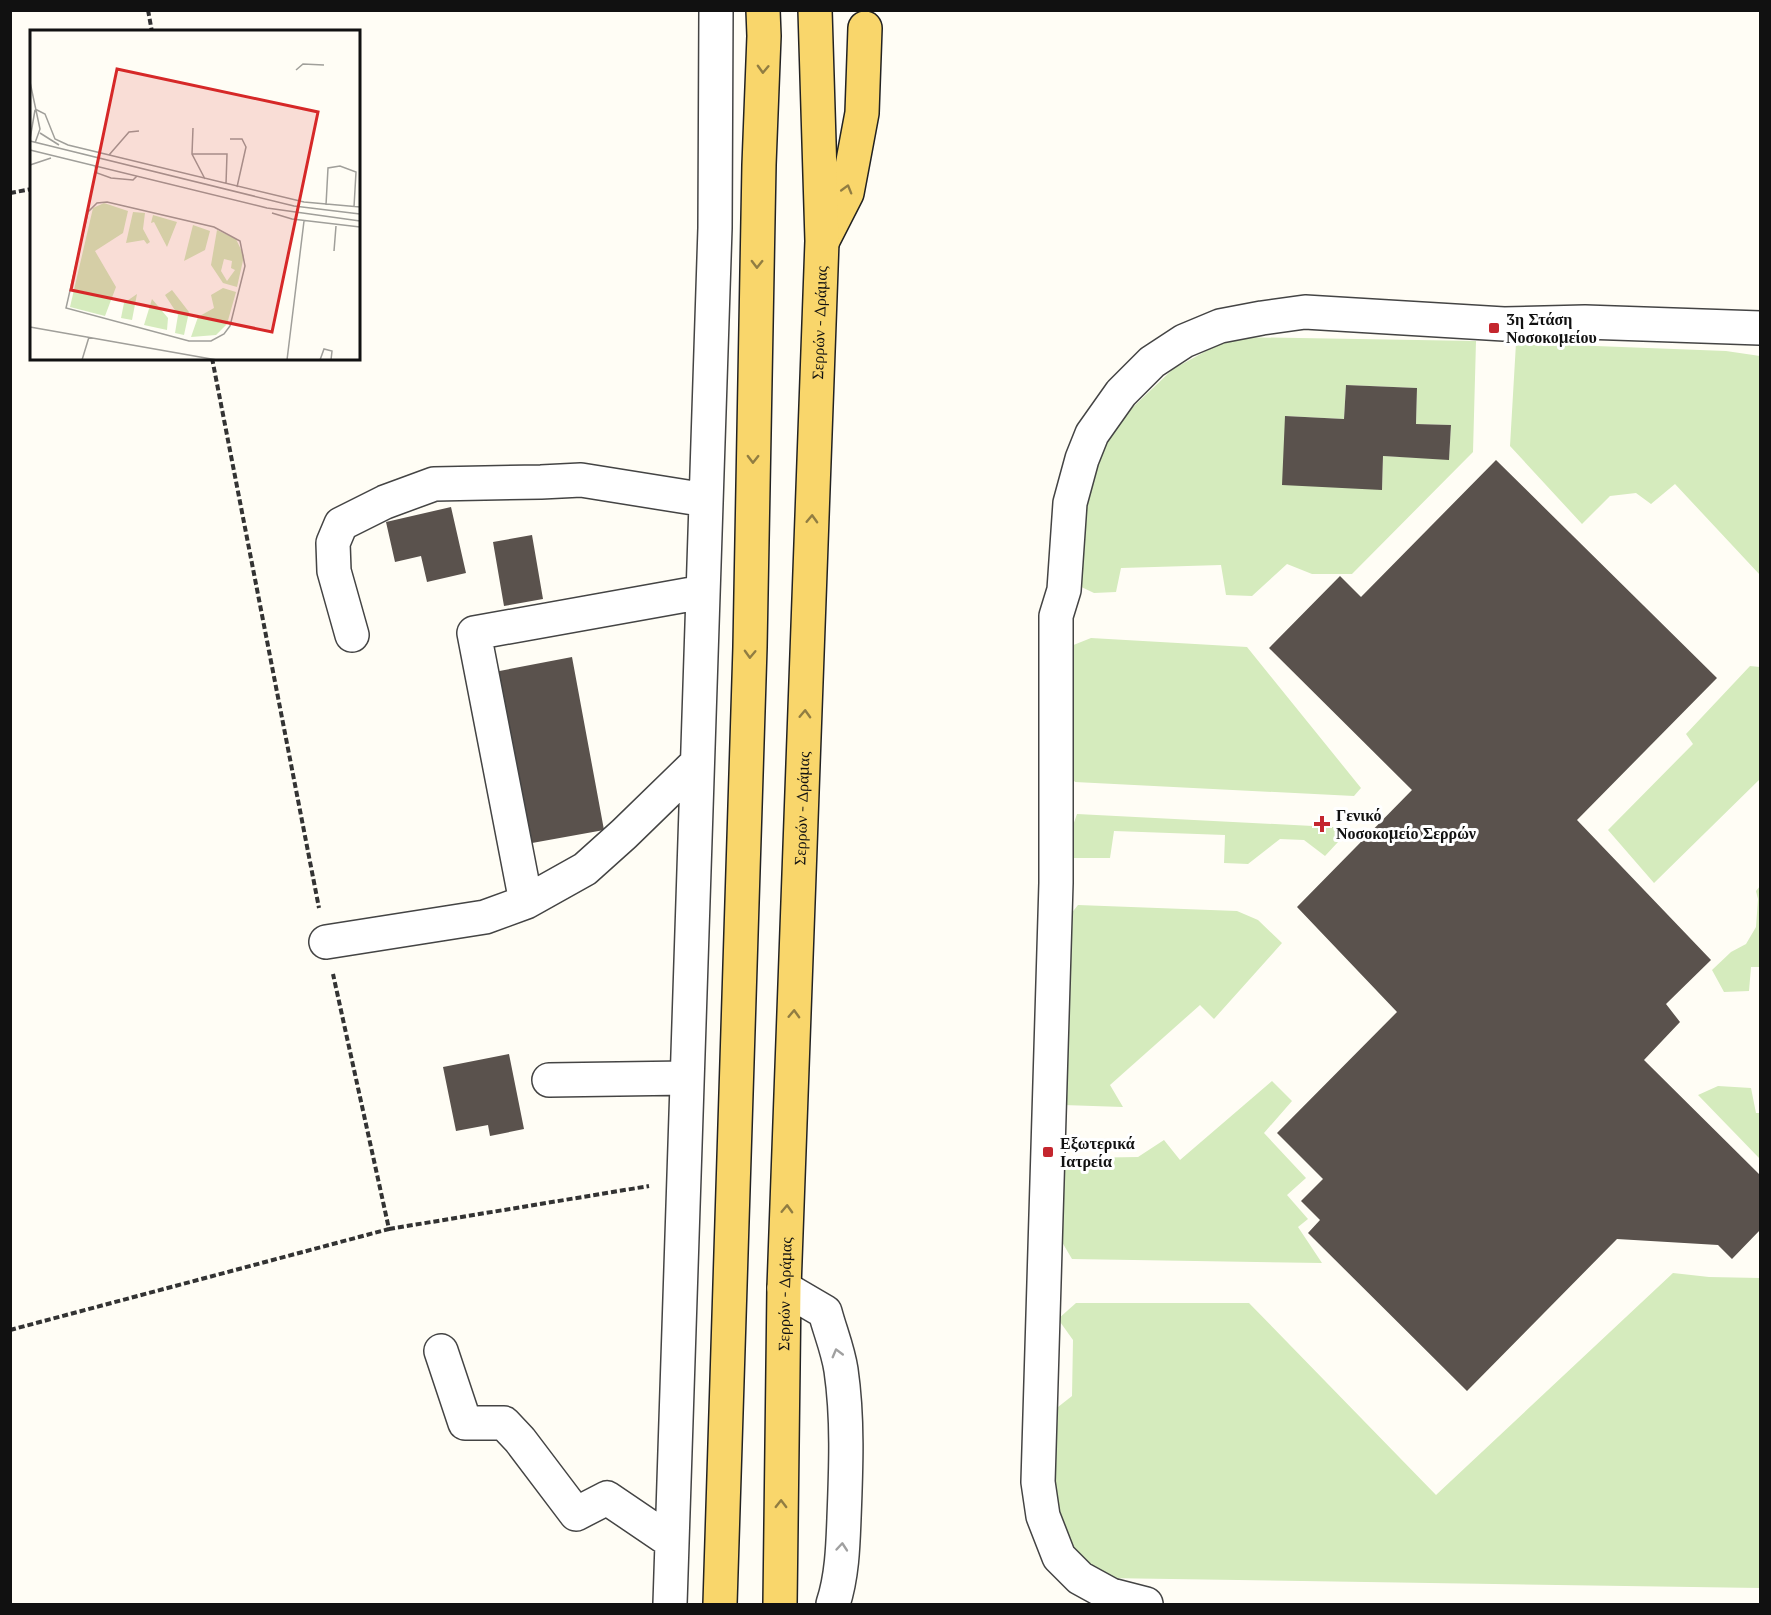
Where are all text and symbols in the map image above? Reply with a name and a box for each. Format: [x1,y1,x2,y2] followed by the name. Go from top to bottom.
[30,30,360,360] inset map
[756,64,769,73] one-way arrow
[840,184,852,195] one-way arrow
[751,259,763,268] one-way arrow
[806,265,832,380] street label: Σερρών - Δράμας
[1506,308,1597,348] place label: 3η Στάση Νοσοκομείου
[1487,321,1501,335] marker: 3η Στάση Νοσοκομείου
[747,454,760,463] one-way arrow
[806,515,819,524] one-way arrow
[743,649,756,658] one-way arrow
[799,710,811,719] one-way arrow
[788,750,814,866] street label: Σερρών - Δράμας
[1336,804,1476,844] place label: Γενικό Νοσοκομείο Σερρών
[1313,815,1331,833] marker: Γενικό Νοσοκομείο Σερρών
[788,1009,801,1018] one-way arrow
[1060,1132,1135,1172] place label: Εξωτερικά Ιατρεία
[1041,1145,1055,1159] marker: Εξωτερικά Ιατρεία
[781,1204,794,1213] one-way arrow
[772,1236,797,1351] street label: Σερρών - Δράμας
[831,1348,844,1358] one-way arrow
[775,1500,788,1509] one-way arrow
[835,1542,848,1552] one-way arrow

